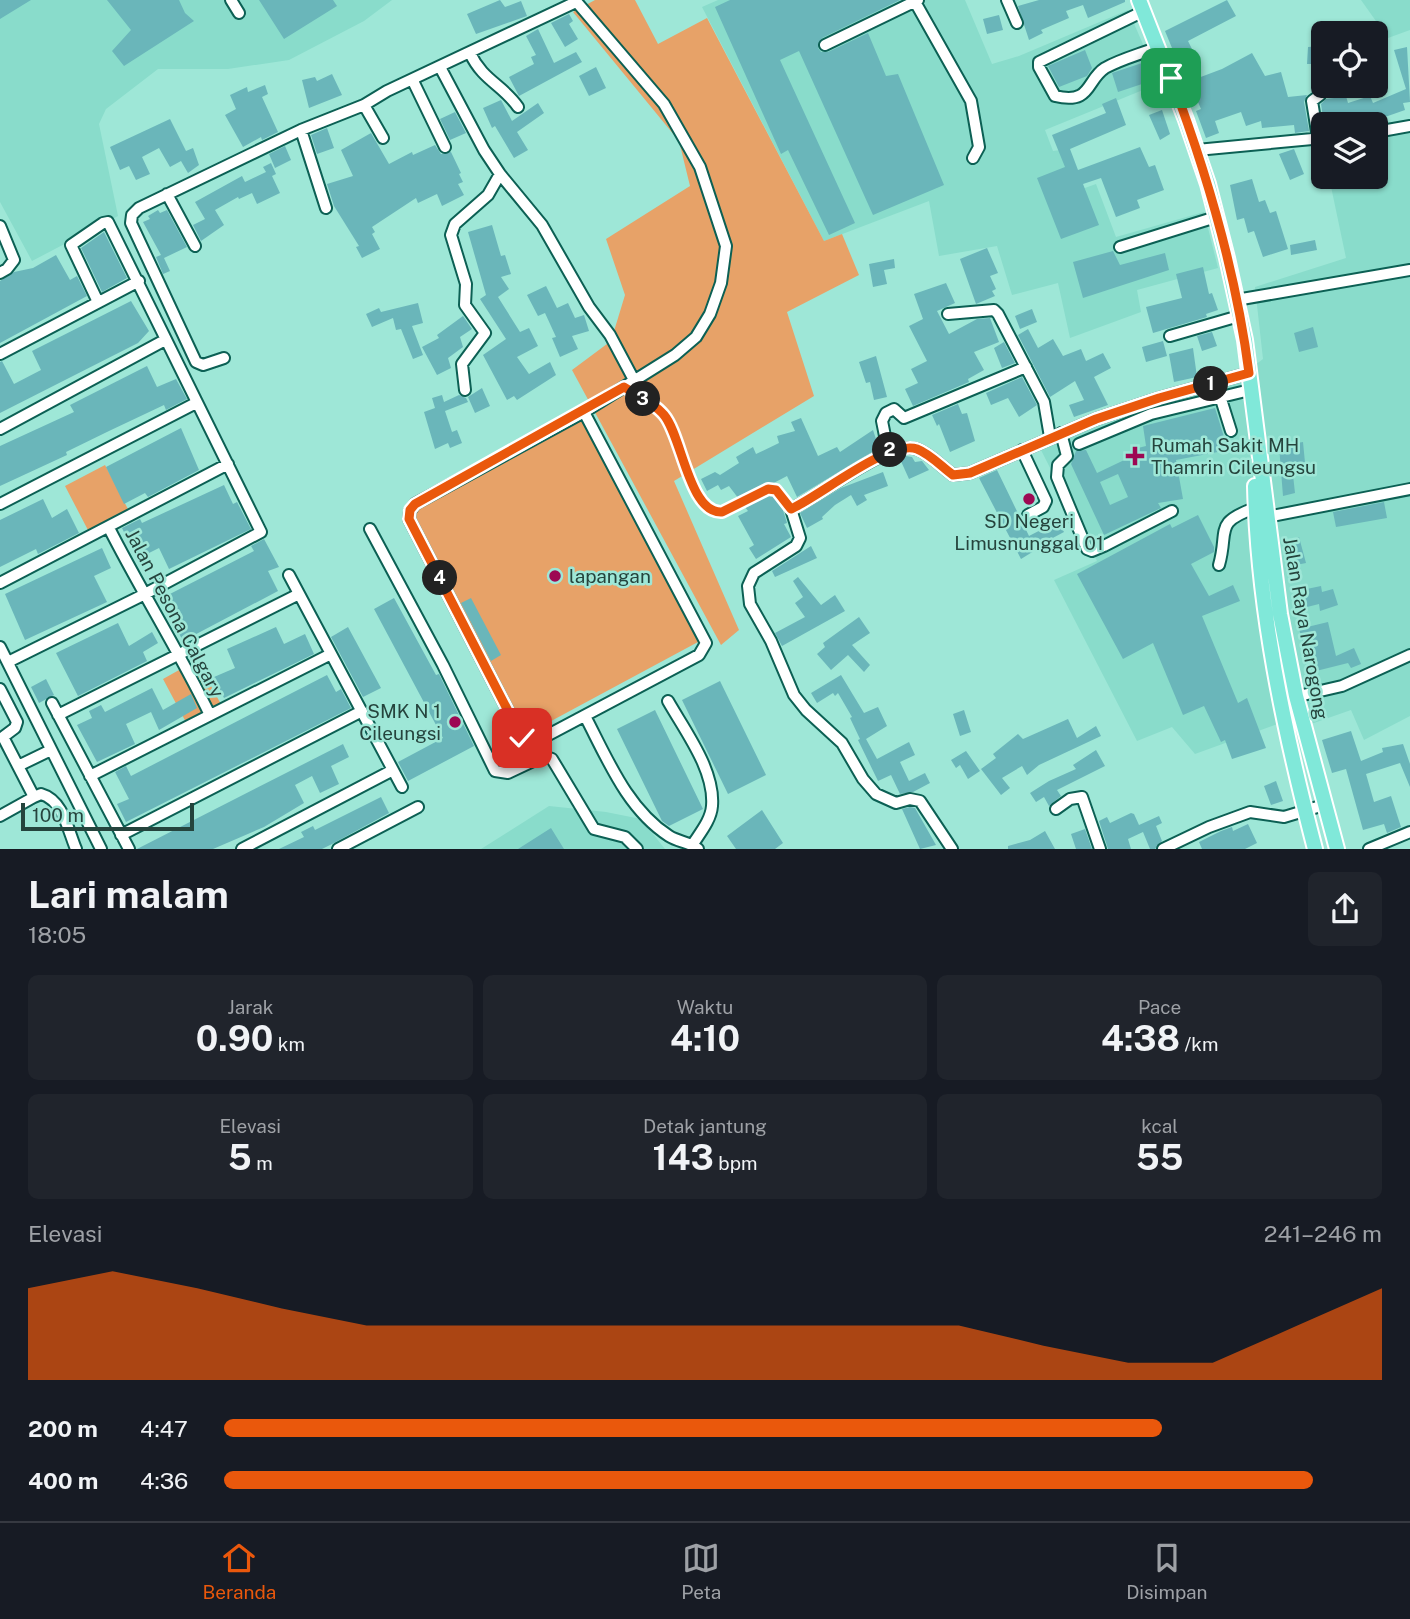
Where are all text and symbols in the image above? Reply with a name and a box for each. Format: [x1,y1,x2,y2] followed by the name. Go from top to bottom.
[1311,21,1388,189] map controls
[1311,21,1388,98] button: locate
[1141,48,1201,108] pin
[1152,59,1190,97] icon: arrive
[1311,112,1388,189] button: layers
[1194,366,1228,402] pin: 1
[1206,372,1215,394] text: 1
[626,382,660,416] pin: 3
[636,387,649,409] text: 3
[872,433,908,468] pin: 2
[1151,434,1316,478] place label: Rumah Sakit MH Thamrin Cileungsu
[883,438,896,460] text: 2
[1125,446,1145,466] marker: Rumah Sakit MH Thamrin Cileungsu
[1021,491,1037,507] marker: SD Negeri Limusnunggal 01
[954,510,1104,554] place label: SD Negeri Limusnunggal 01
[121,525,229,701] street label: Jalan Pesona Calgary
[1279,535,1333,721] street label: Jalan Raya Narogong
[422,560,458,596] pin: 4
[569,565,651,587] place label: lapangan
[433,566,446,588] text: 4
[547,568,563,584] marker: lapangan
[359,700,441,744] place label: SMK N 1 Cileungsi
[492,708,552,768] pin
[447,714,463,730] marker: SMK N 1 Cileungsi
[503,719,541,757] icon: check
[21,800,194,832] scale bar
[32,804,84,826] text: 100 m
[28,872,229,917] text: Lari malam
[1308,872,1382,946] button: share
[28,921,86,948] text: 18:05
[227,996,273,1018] text: Jarak
[677,996,733,1018] text: Waktu
[1138,996,1181,1018] text: Pace
[196,1018,273,1059] text: 0.90
[670,1018,740,1059] text: 4:10
[1101,1018,1180,1059] text: 4:38
[273,1033,305,1055] text: km
[1180,1033,1218,1055] text: /km
[220,1115,281,1137] text: Elevasi
[643,1115,767,1137] text: Detak jantung
[1141,1115,1178,1137] text: kcal
[228,1137,252,1178] text: 5
[653,1137,714,1178] text: 143
[1136,1137,1183,1178] text: 55
[252,1152,273,1174] text: m
[714,1152,757,1174] text: bpm
[28,1220,102,1247] text: Elevasi
[1264,1220,1382,1247] text: 241–246 m
[28,1415,98,1442] text: 200 m
[140,1415,188,1442] text: 4:47
[28,1467,98,1494] text: 400 m
[140,1467,188,1494] text: 4:36
[202,1539,276,1603] tab: Beranda
[681,1539,721,1603] tab: Peta
[1126,1539,1208,1603] tab: Disimpan

